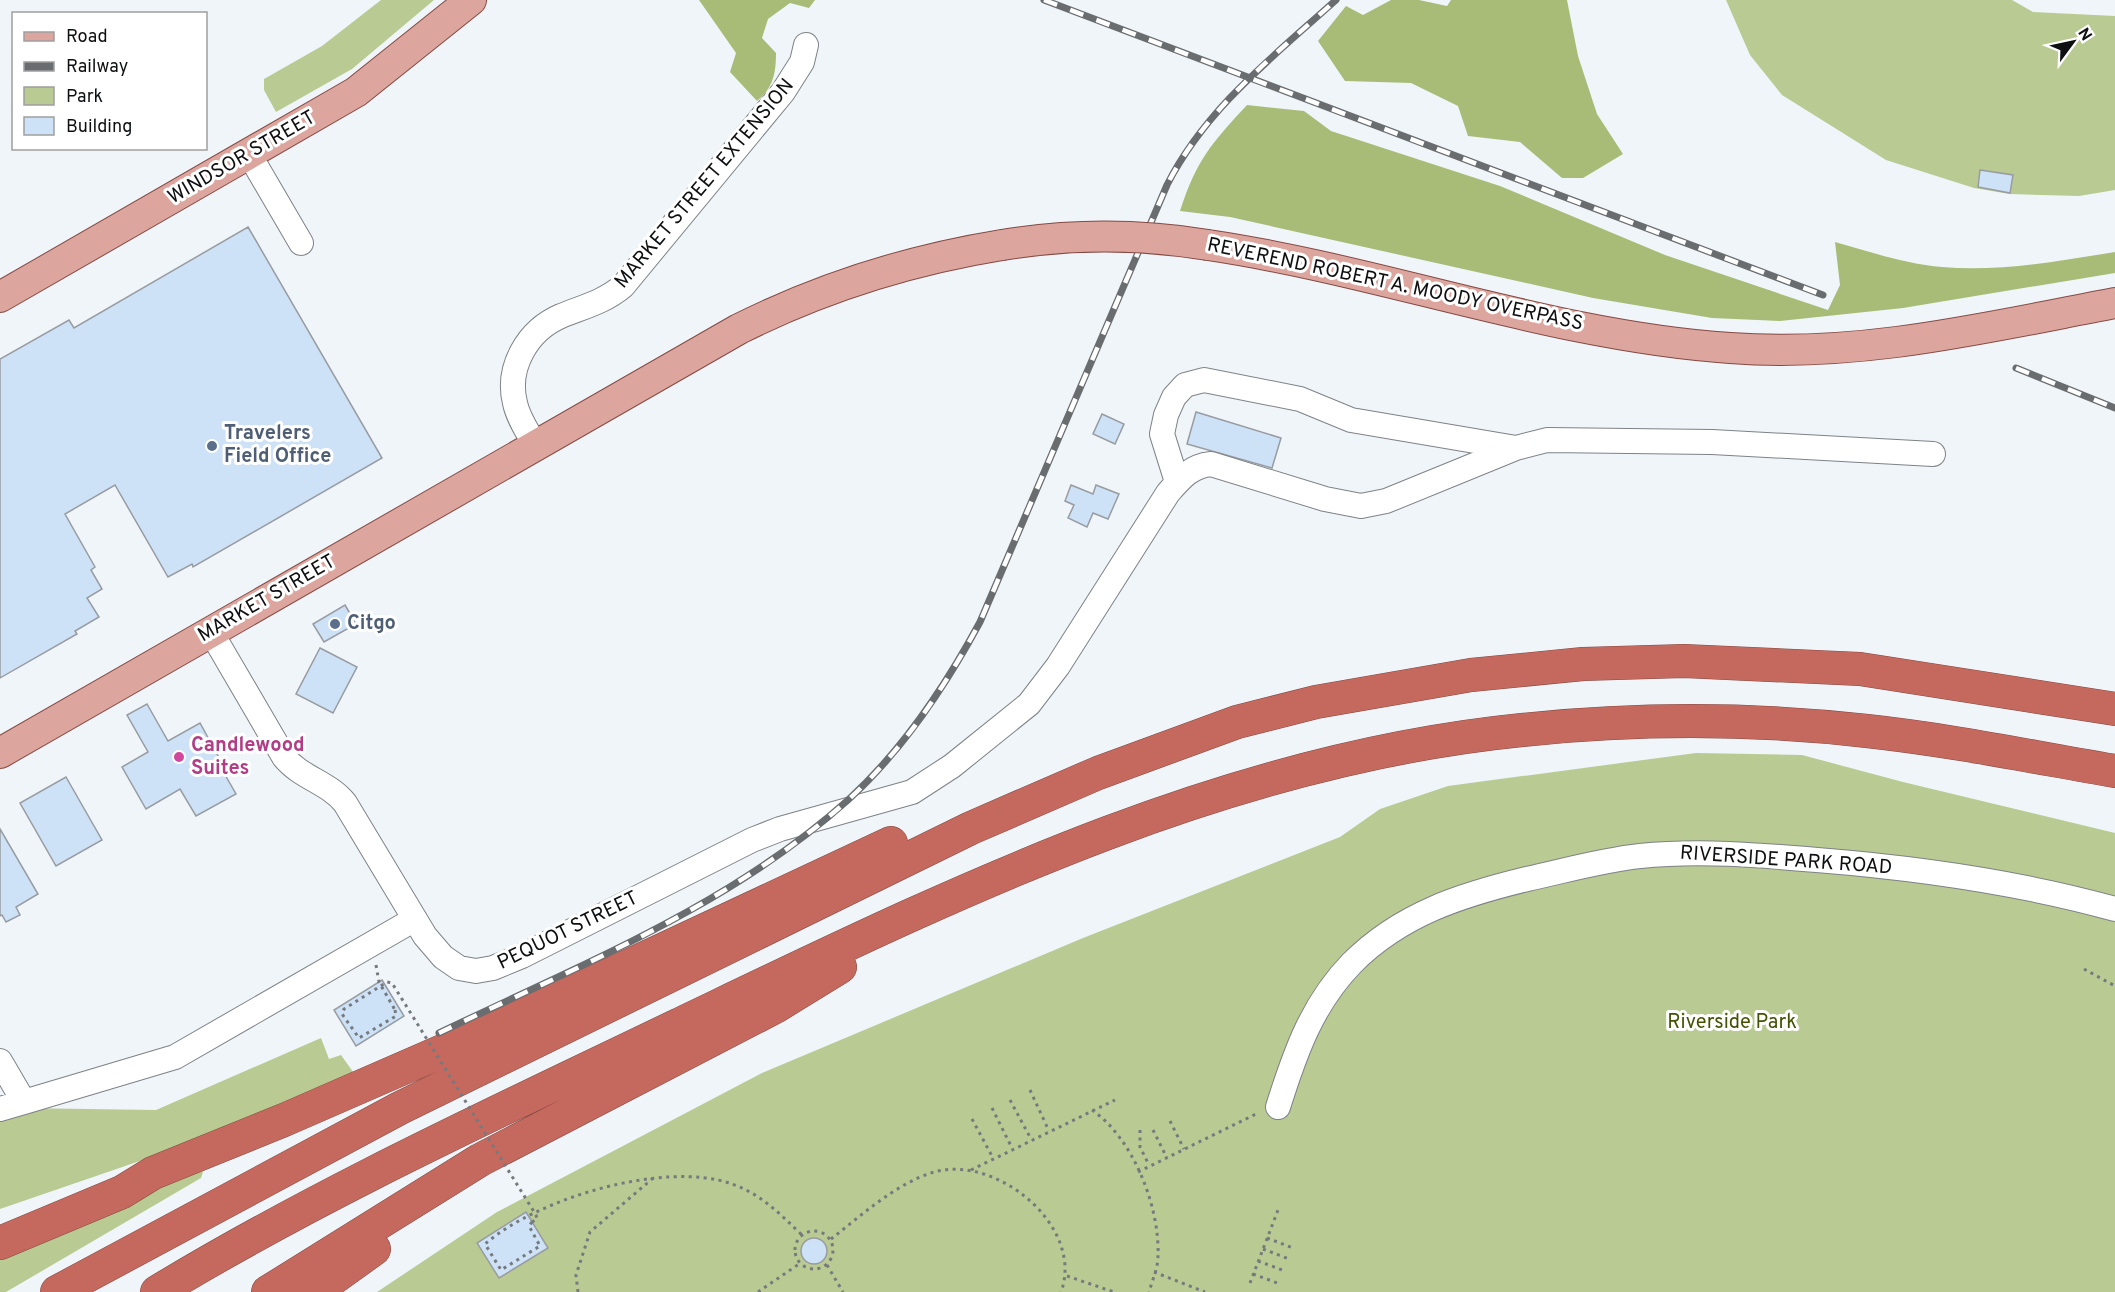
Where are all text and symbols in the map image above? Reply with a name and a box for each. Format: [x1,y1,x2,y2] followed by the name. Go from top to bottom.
[12,12,207,150] legend
[2043,12,2103,72] north arrow
[2072,25,2095,45] text: N
[66,26,108,49] text: Road
[66,56,128,79] text: Railway
[609,74,801,294] street label: MARKET STREET EXTENSION
[66,86,103,109] text: Park
[163,105,321,211] street label: WINDSOR STREET
[66,116,132,139] text: Building
[1205,232,1585,338] street label: REVEREND ROBERT A. MOODY OVERPASS
[224,421,331,470] place label: Travelers Field Office
[205,439,219,453] marker: Travelers Field Office
[193,549,341,649] street label: MARKET STREET
[347,611,396,637] place label: Citgo
[328,617,342,631] marker: Citgo
[191,733,305,782] place label: Candlewood Suites
[172,750,186,764] marker: Candlewood Suites
[1679,841,1893,881] street label: RIVERSIDE PARK ROAD
[493,886,643,976] street label: PEQUOT STREET
[1667,1010,1797,1036] park label: Riverside Park

